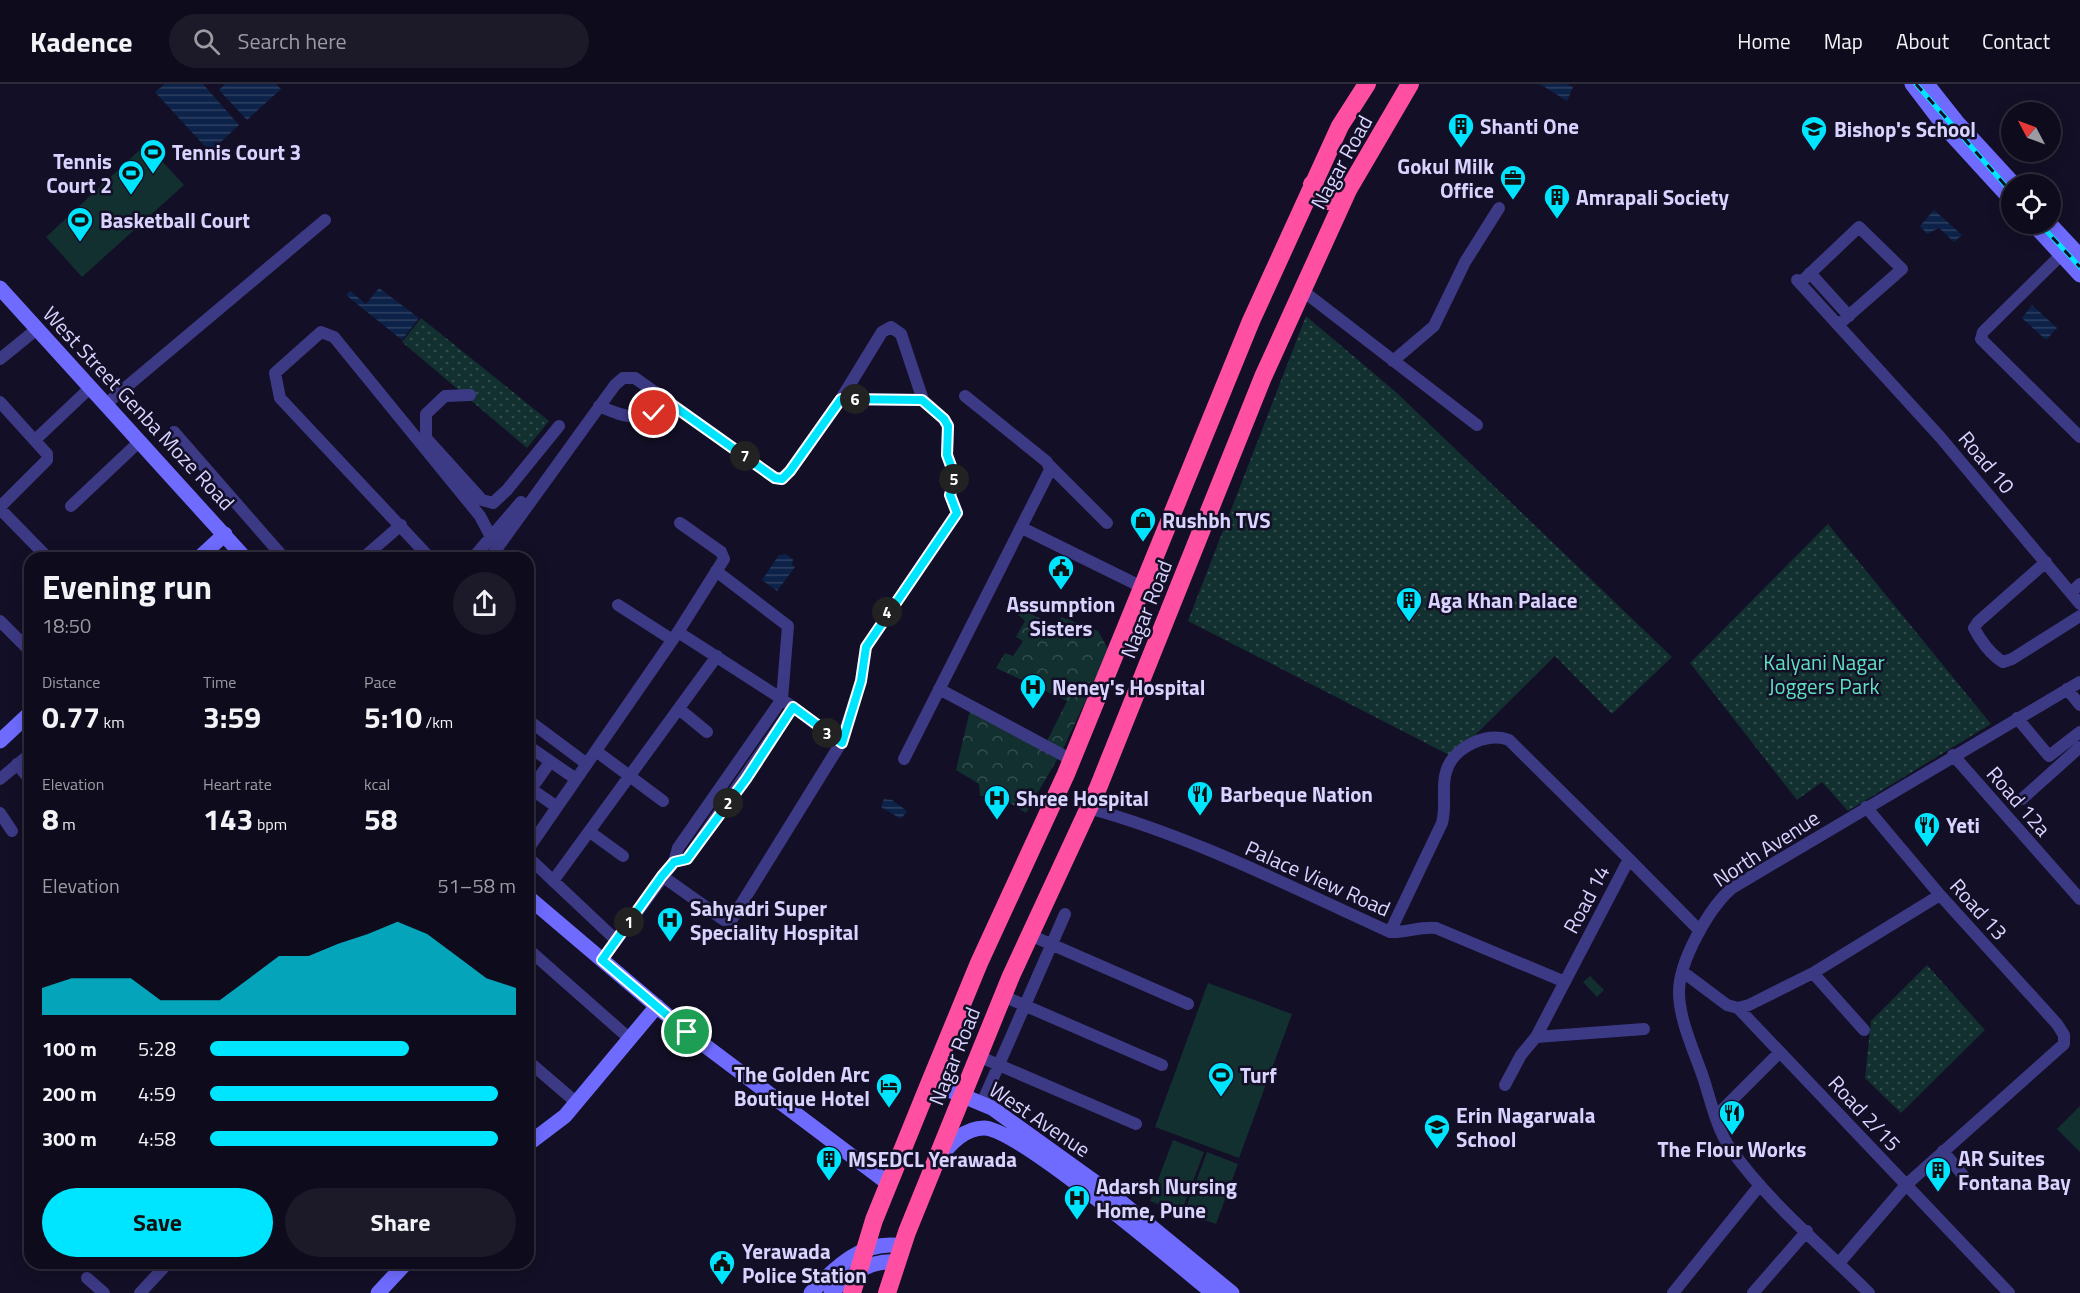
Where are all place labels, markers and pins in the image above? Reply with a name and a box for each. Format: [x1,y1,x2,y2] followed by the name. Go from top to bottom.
[1480,110,1579,142] place label: Shanti One
[1446,111,1476,149] building icon: Shanti One
[1834,113,1976,145] place label: Bishop's School
[1799,114,1829,152] school or university icon: Bishop's School
[172,136,301,168] place label: Tennis Court 3
[138,137,168,175] sports icon: Tennis Court 3
[46,145,112,201] place label: Tennis Court 2
[1397,150,1494,206] place label: Gokul Milk Office
[116,158,146,196] sports icon: Tennis Court 2
[1498,163,1528,201] office icon: Gokul Milk Office
[1576,181,1729,213] place label: Amrapali Society
[1542,182,1572,220] building icon: Amrapali Society
[100,204,250,236] place label: Basketball Court
[65,205,95,243] sports icon: Basketball Court
[840,384,870,414] pin: 6
[628,387,679,438] pin
[730,441,760,471] pin: 7
[939,464,969,494] pin: 5
[1162,504,1271,536] place label: Rushbh TVS
[1128,505,1158,543] shop icon: Rushbh TVS
[1046,553,1076,591] public building icon: Assumption Sisters
[1428,584,1577,616] place label: Aga Khan Palace
[1394,585,1424,623] building icon: Aga Khan Palace
[1007,588,1115,644] place label: Assumption Sisters
[872,597,902,627] pin: 4
[1052,671,1205,703] place label: Neney's Hospital
[1018,672,1048,710] hospital icon: Neney's Hospital
[812,718,842,748] pin: 3
[1220,778,1373,810] place label: Barbeque Nation
[1185,779,1215,817] restaurant icon: Barbeque Nation
[1016,782,1149,814] place label: Shree Hospital
[982,783,1012,821] hospital icon: Shree Hospital
[713,788,743,818] pin: 2
[1946,809,1980,841] place label: Yeti
[1912,810,1942,848] restaurant icon: Yeti
[690,892,859,948] place label: Sahyadri Super Speciality Hospital
[655,905,685,943] hospital icon: Sahyadri Super Speciality Hospital
[614,907,644,937] pin: 1
[661,1006,712,1057] pin
[734,1058,870,1114] place label: The Golden Arc Boutique Hotel
[1240,1059,1277,1091] place label: Turf
[1206,1060,1236,1098] sports icon: Turf
[874,1071,904,1109] hotel icon: The Golden Arc Boutique Hotel
[1717,1098,1747,1136] restaurant icon: The Flour Works
[1456,1099,1596,1155] place label: Erin Nagarwala School
[1422,1112,1452,1150] school or university icon: Erin Nagarwala School
[1658,1133,1807,1165] place label: The Flour Works
[1958,1142,2071,1198] place label: AR Suites Fontana Bay
[848,1143,1017,1175] place label: MSEDCL Yerawada
[814,1144,844,1182] building icon: MSEDCL Yerawada
[1923,1155,1953,1193] building icon: AR Suites Fontana Bay
[1096,1170,1237,1226] place label: Adarsh Nursing Home, Pune
[1062,1183,1092,1221] hospital icon: Adarsh Nursing Home, Pune
[742,1235,867,1291] place label: Yerawada Police Station
[707,1248,737,1286] public building icon: Yerawada Police Station

